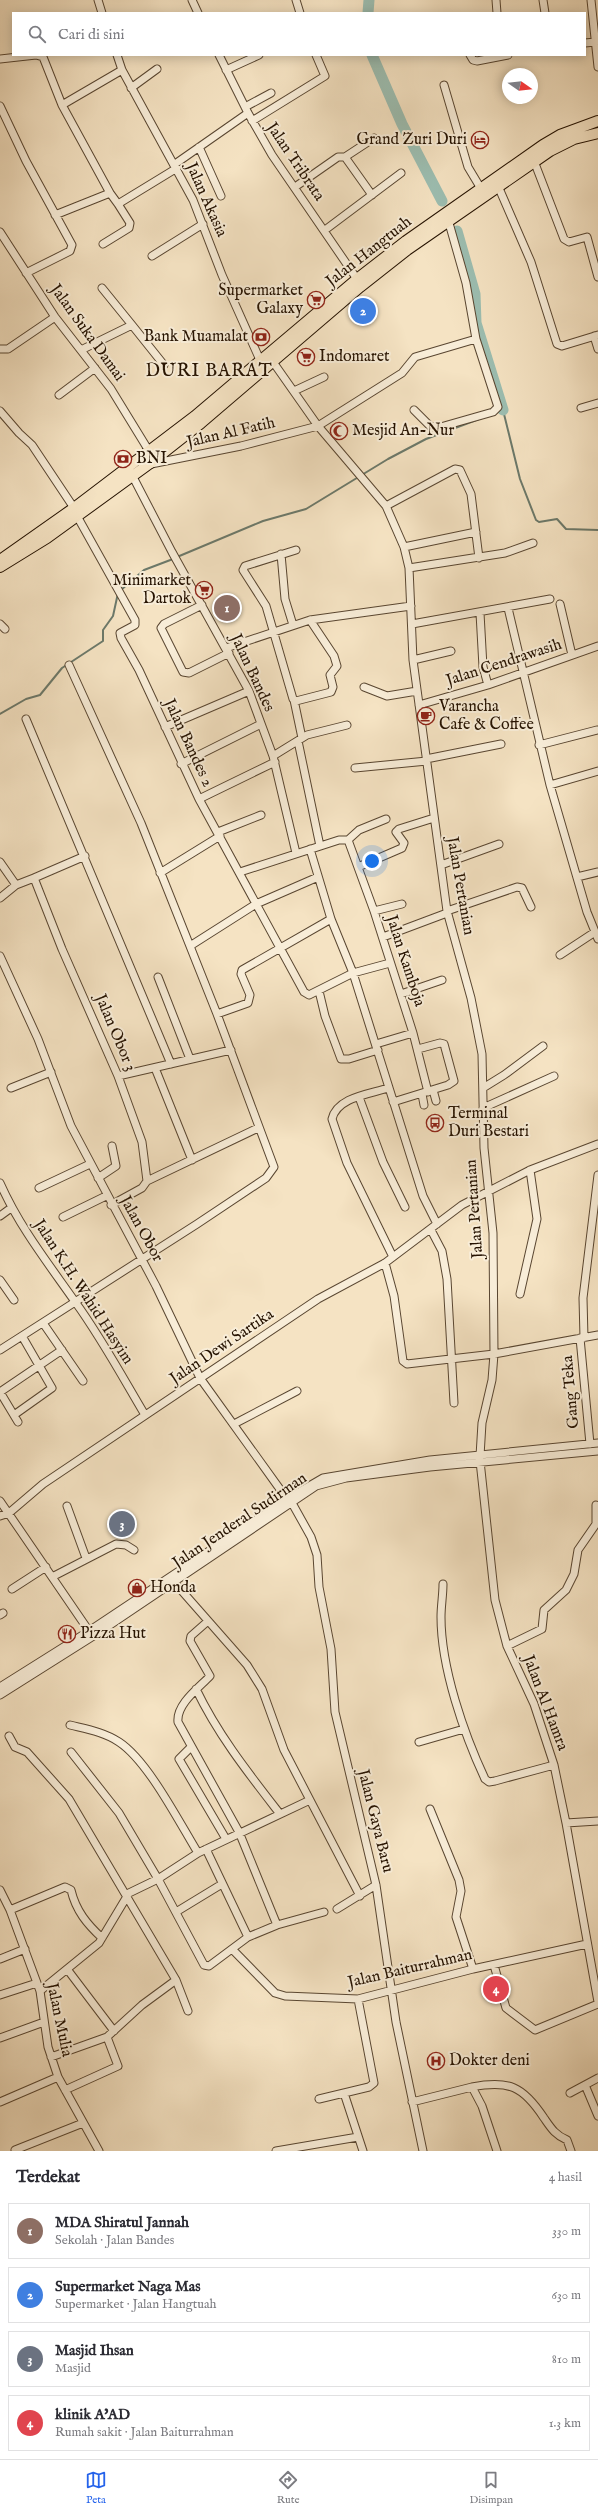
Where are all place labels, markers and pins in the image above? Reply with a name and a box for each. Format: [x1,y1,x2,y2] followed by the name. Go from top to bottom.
[356,130,467,150] place label: Grand Zuri Duri
[470,130,490,150] hotel icon: Grand Zuri Duri
[218,281,304,319] place label: Supermarket Galaxy
[306,290,326,310] supermarket icon: Supermarket Galaxy
[350,296,376,326] pin: 2
[144,327,249,347] place label: Bank Muamalat
[251,327,271,347] bank icon: Bank Muamalat
[296,347,316,367] supermarket icon: Indomaret
[319,347,390,367] place label: Indomaret
[329,421,349,441] mosque icon: Mesjid An-Nur
[352,421,454,441] place label: Mesjid An-Nur
[113,449,133,469] bank icon: BNI
[136,449,167,469] place label: BNI
[112,571,192,609] place label: Minimarket Dartok
[194,580,214,600] supermarket icon: Minimarket Dartok
[214,593,240,623] pin: 1
[438,697,534,735] place label: Varancha Cafe & Coffee
[416,706,436,726] cafe icon: Varancha Cafe & Coffee
[448,1104,529,1142] place label: Terminal Duri Bestari
[425,1113,445,1133] bus stop icon: Terminal Duri Bestari
[109,1509,135,1539] pin: 3
[127,1578,147,1598] shop icon: Honda
[150,1578,196,1598] place label: Honda
[57,1624,77,1644] restaurant icon: Pizza Hut
[80,1624,147,1644] place label: Pizza Hut
[483,1974,509,2004] pin: 4
[426,2051,446,2071] hospital icon: Dokter deni
[449,2051,530,2071] place label: Dokter deni

